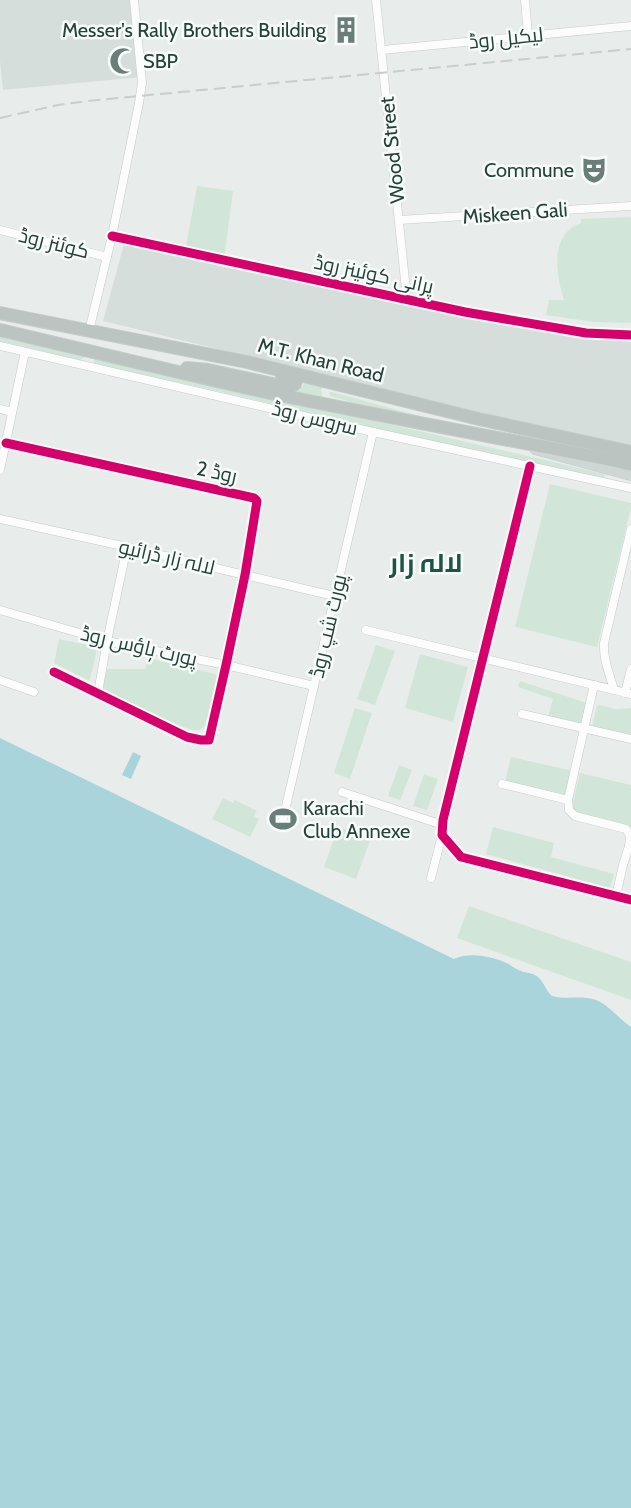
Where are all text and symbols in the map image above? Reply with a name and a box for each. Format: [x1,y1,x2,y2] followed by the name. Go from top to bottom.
[331,15,361,45] building icon: Messer's Rally Brothers Building
[62,18,327,42] place label: Messer's Rally Brothers Building
[468,22,545,55] street label: لیکیل روڈ
[108,46,138,76] mosque icon: SBP
[143,49,178,73] place label: SBP
[374,95,410,205] street label: Wood Street
[579,155,609,185] theatre icon: Commune
[484,158,574,182] place label: Commune
[462,197,568,229] street label: Miskeen Gali
[16,223,92,263] street label: کوئنز روڈ
[312,250,437,300] street label: پرانی کوئینز روڈ
[256,333,386,387] street label: M.T. Khan Road
[269,396,360,441] street label: سروس روڈ
[195,456,239,488] street label: روڈ 2
[117,534,217,580] street label: لالہ زار ڈرائیو
[389,547,462,579] district label: لالہ زار
[304,571,353,680] street label: پورٹ شپ روڈ
[78,621,200,672] street label: پورٹ ہاؤس روڈ
[303,796,410,843] place label: Karachi Club Annexe
[268,804,298,834] sports icon: Karachi Club Annexe

